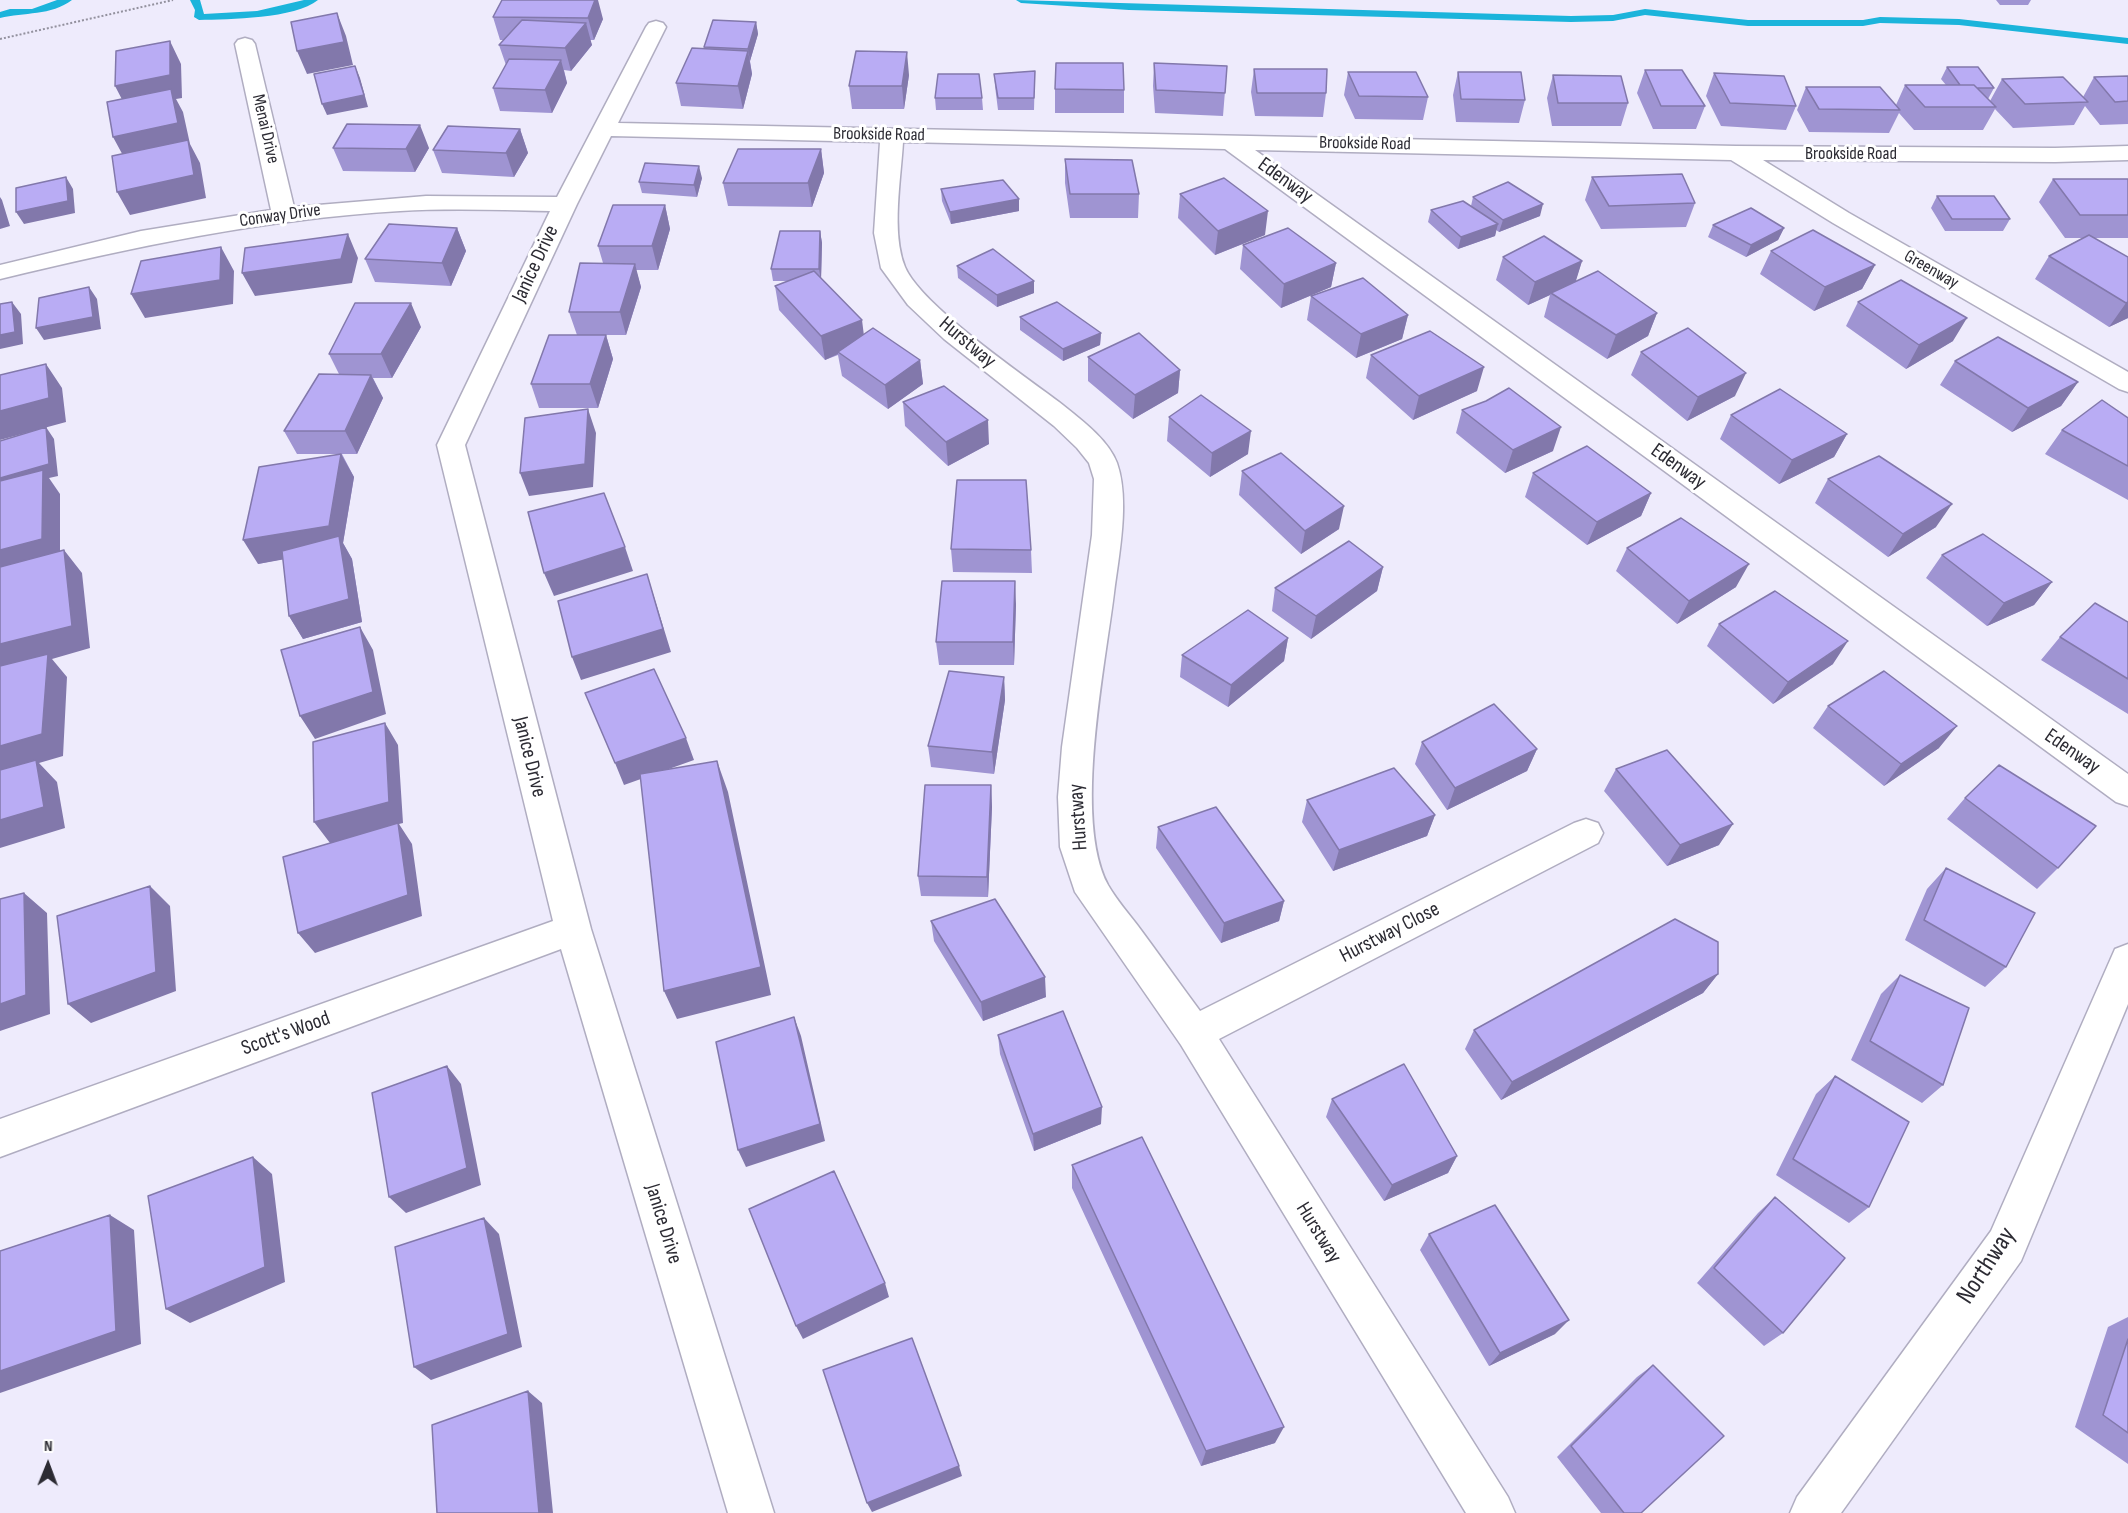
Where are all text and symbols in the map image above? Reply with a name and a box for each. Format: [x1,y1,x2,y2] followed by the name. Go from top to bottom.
[247,92,283,166] street label: Menai Drive
[833,123,925,147] street label: Brookside Road
[1319,132,1411,156] street label: Brookside Road
[1805,143,1897,165] street label: Brookside Road
[1252,153,1318,209] street label: Edenway
[238,200,322,232] street label: Conway Drive
[507,221,565,307] street label: Janice Drive
[1900,246,1962,294] street label: Greenway
[933,312,1001,374] street label: Hurstway
[1645,439,1711,495] street label: Edenway
[507,714,551,800] street label: Janice Drive
[2039,724,2105,780] street label: Edenway
[1064,783,1094,851] street label: Hurstway
[1336,897,1444,969] street label: Hurstway Close
[238,1006,334,1062] street label: Scott's Wood
[639,1181,687,1267] street label: Janice Drive
[1290,1198,1346,1268] street label: Hurstway
[1951,1222,2023,1310] street label: Northway
[18,1435,78,1495] north arrow
[44,1437,53,1456] text: N

